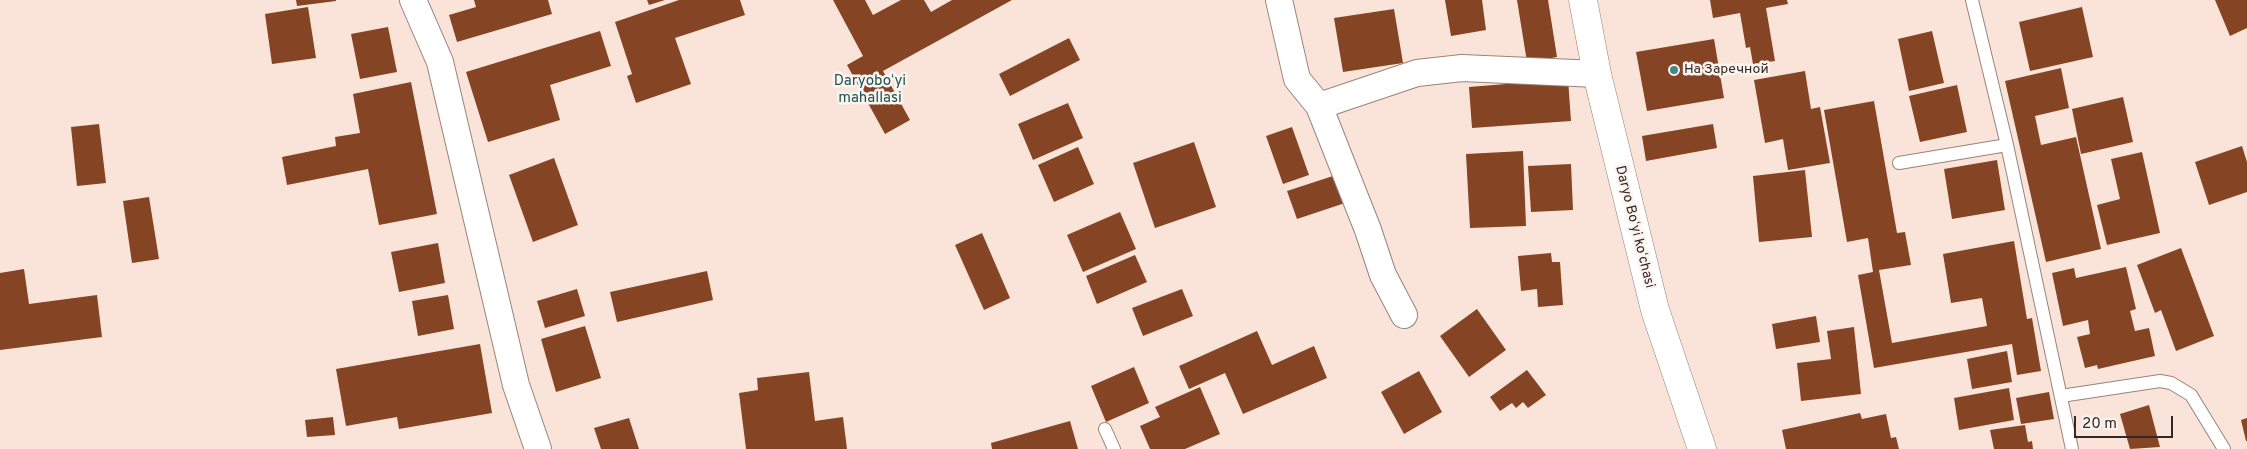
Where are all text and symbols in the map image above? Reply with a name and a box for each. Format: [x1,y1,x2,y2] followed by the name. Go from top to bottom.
[1684,62,1769,78] place label: На Заречной
[1668,64,1680,76] marker: На Заречной
[833,73,907,108] district label: Daryoboʻyi mahallasi
[1611,164,1657,290] street label: Daryo Boʻyi koʻchasi
[2077,406,2176,438] scale bar
[2082,415,2117,434] text: 20 m

